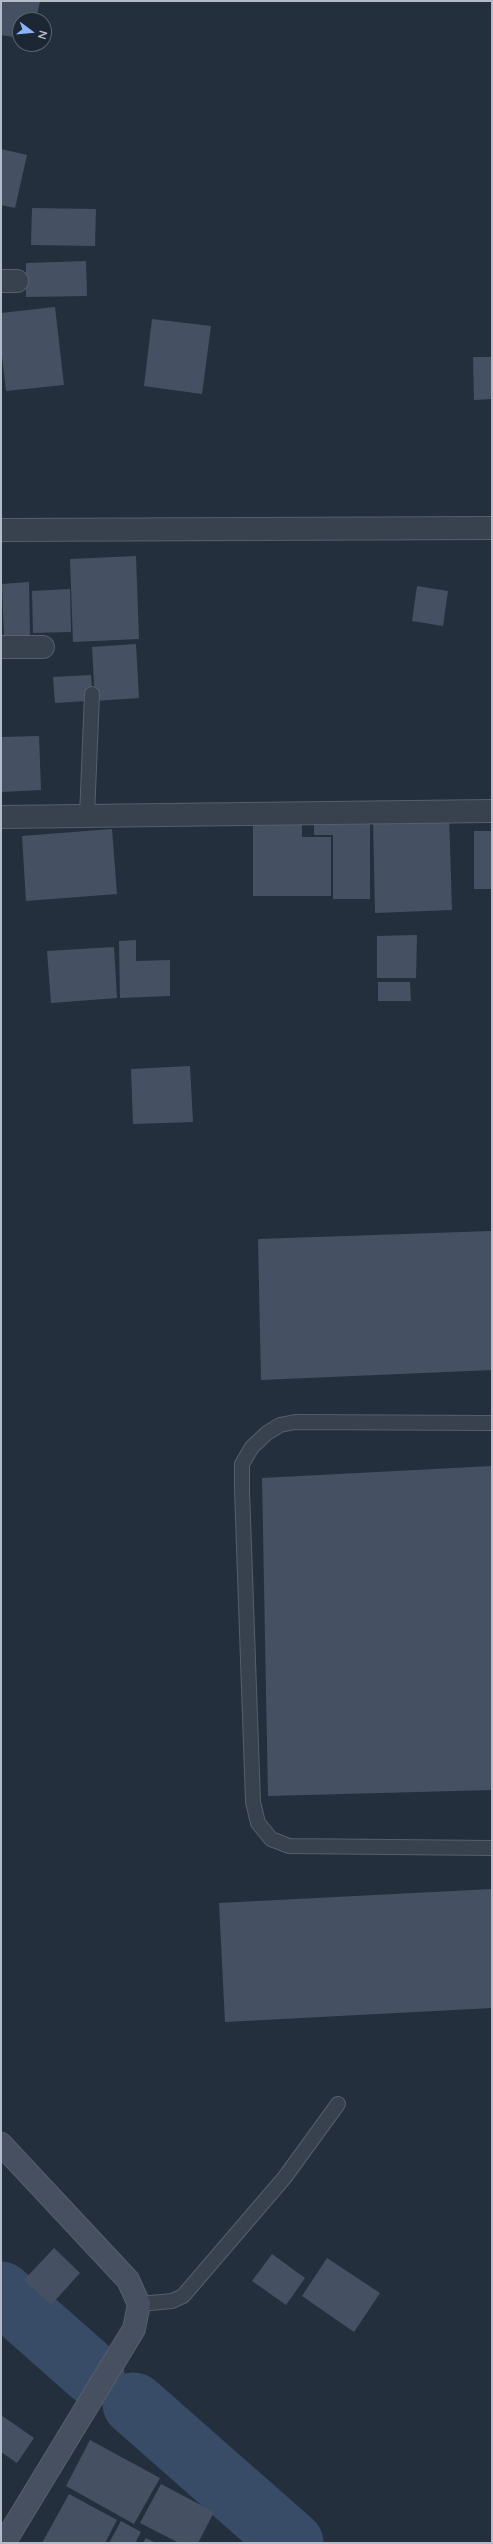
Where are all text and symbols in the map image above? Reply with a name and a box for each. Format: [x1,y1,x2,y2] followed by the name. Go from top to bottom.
[12,12,52,52] north arrow
[36,29,50,41] text: N

